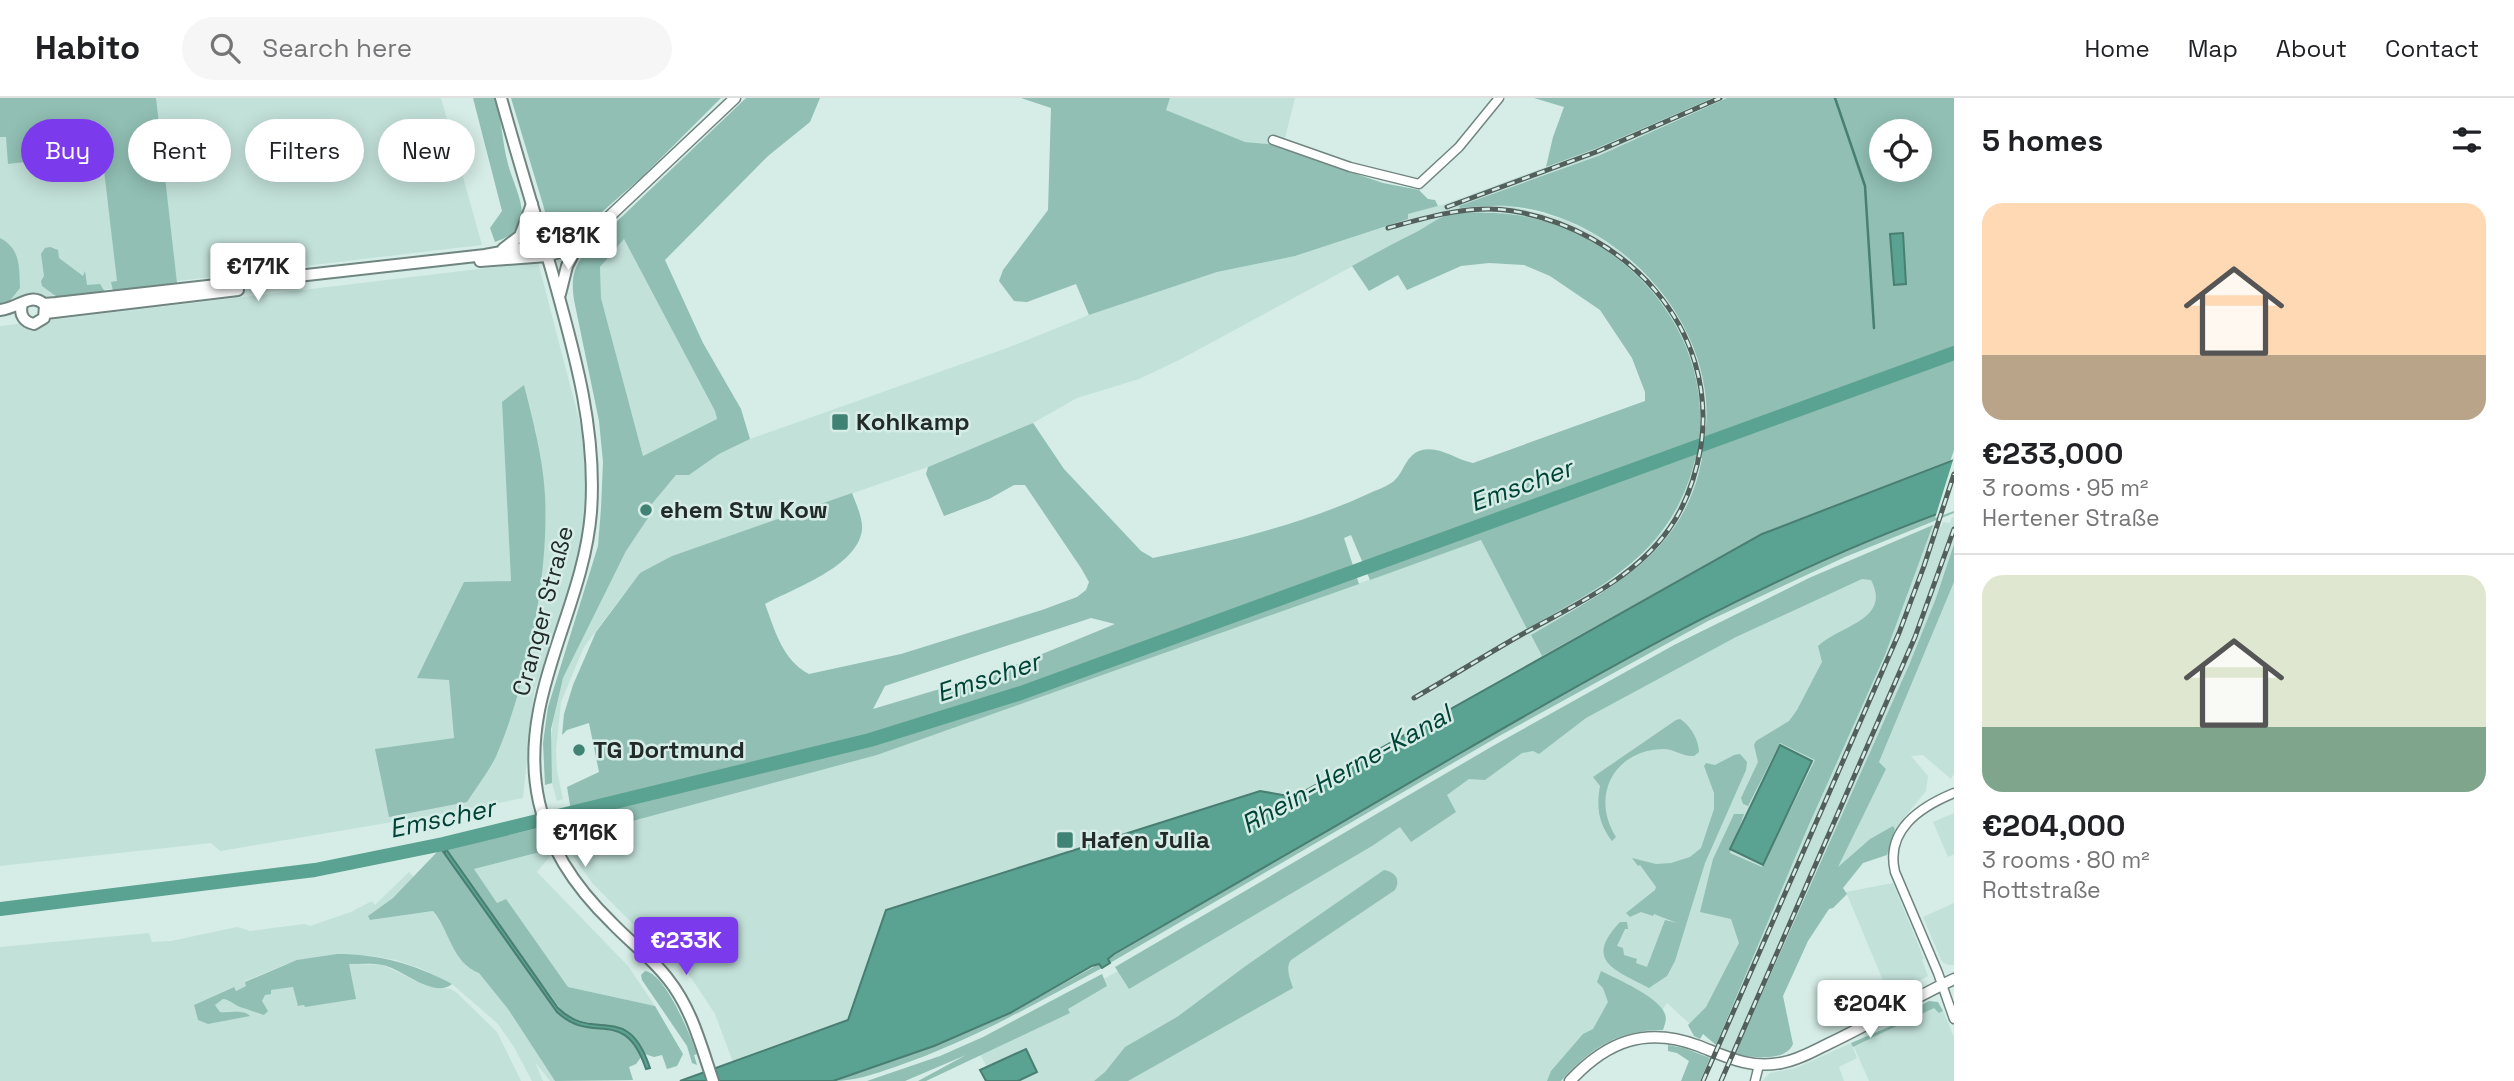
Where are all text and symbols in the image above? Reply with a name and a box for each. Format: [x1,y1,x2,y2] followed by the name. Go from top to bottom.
[182,17,672,80] search box
[35,27,140,69] text: Habito
[206,29,244,67] icon: search
[262,31,412,65] text: Search here
[2084,33,2150,64] text: Home
[2188,33,2238,64] text: Map
[2276,33,2347,64] text: About
[2385,33,2479,64] text: Contact
[21,119,114,182] chip: Buy
[128,119,231,182] chip: Rent
[245,119,364,182] chip: Filters
[378,119,475,182] chip: New
[1869,119,1932,182] map controls
[1869,119,1932,182] button: locate
[1982,121,2103,160] text: 5 homes
[2448,121,2486,159] icon: filters
[519,212,617,272] pin: €181K
[536,220,600,250] text: €181K
[209,244,307,303] pin: €171K
[2171,248,2297,374] icon: home
[226,251,290,281] text: €171K
[856,406,970,437] place label: Kohlkamp
[830,412,850,432] marker: Kohlkamp
[1982,434,2123,473] text: €233,000
[1465,450,1580,519] water label: Emscher
[1982,473,2148,503] text: 3 rooms · 95 m²
[660,494,828,525] place label: ehem Stw Kow
[638,502,654,518] marker: ehem Stw Kow
[1982,503,2160,533] text: Hertener Straße
[505,522,580,699] street label: Cranger Straße
[2171,620,2297,746] icon: home
[932,643,1047,710] water label: Emscher
[1235,696,1459,841] water label: Rhein-Herne-Kanal
[593,734,745,765] place label: TG Dortmund
[571,742,587,758] marker: TG Dortmund
[386,790,501,846] water label: Emscher
[1982,806,2125,845] text: €204,000
[536,810,634,869] pin: €116K
[553,817,618,847] text: €116K
[1081,824,1210,855] place label: Hafen Julia
[1055,830,1075,850] marker: Hafen Julia
[1982,845,2150,875] text: 3 rooms · 80 m²
[1982,875,2101,905] text: Rottstraße
[637,918,735,977] pin: €233K
[650,925,722,955] text: €233K
[1821,981,1919,1040] pin: €204K
[1833,988,1907,1018] text: €204K

